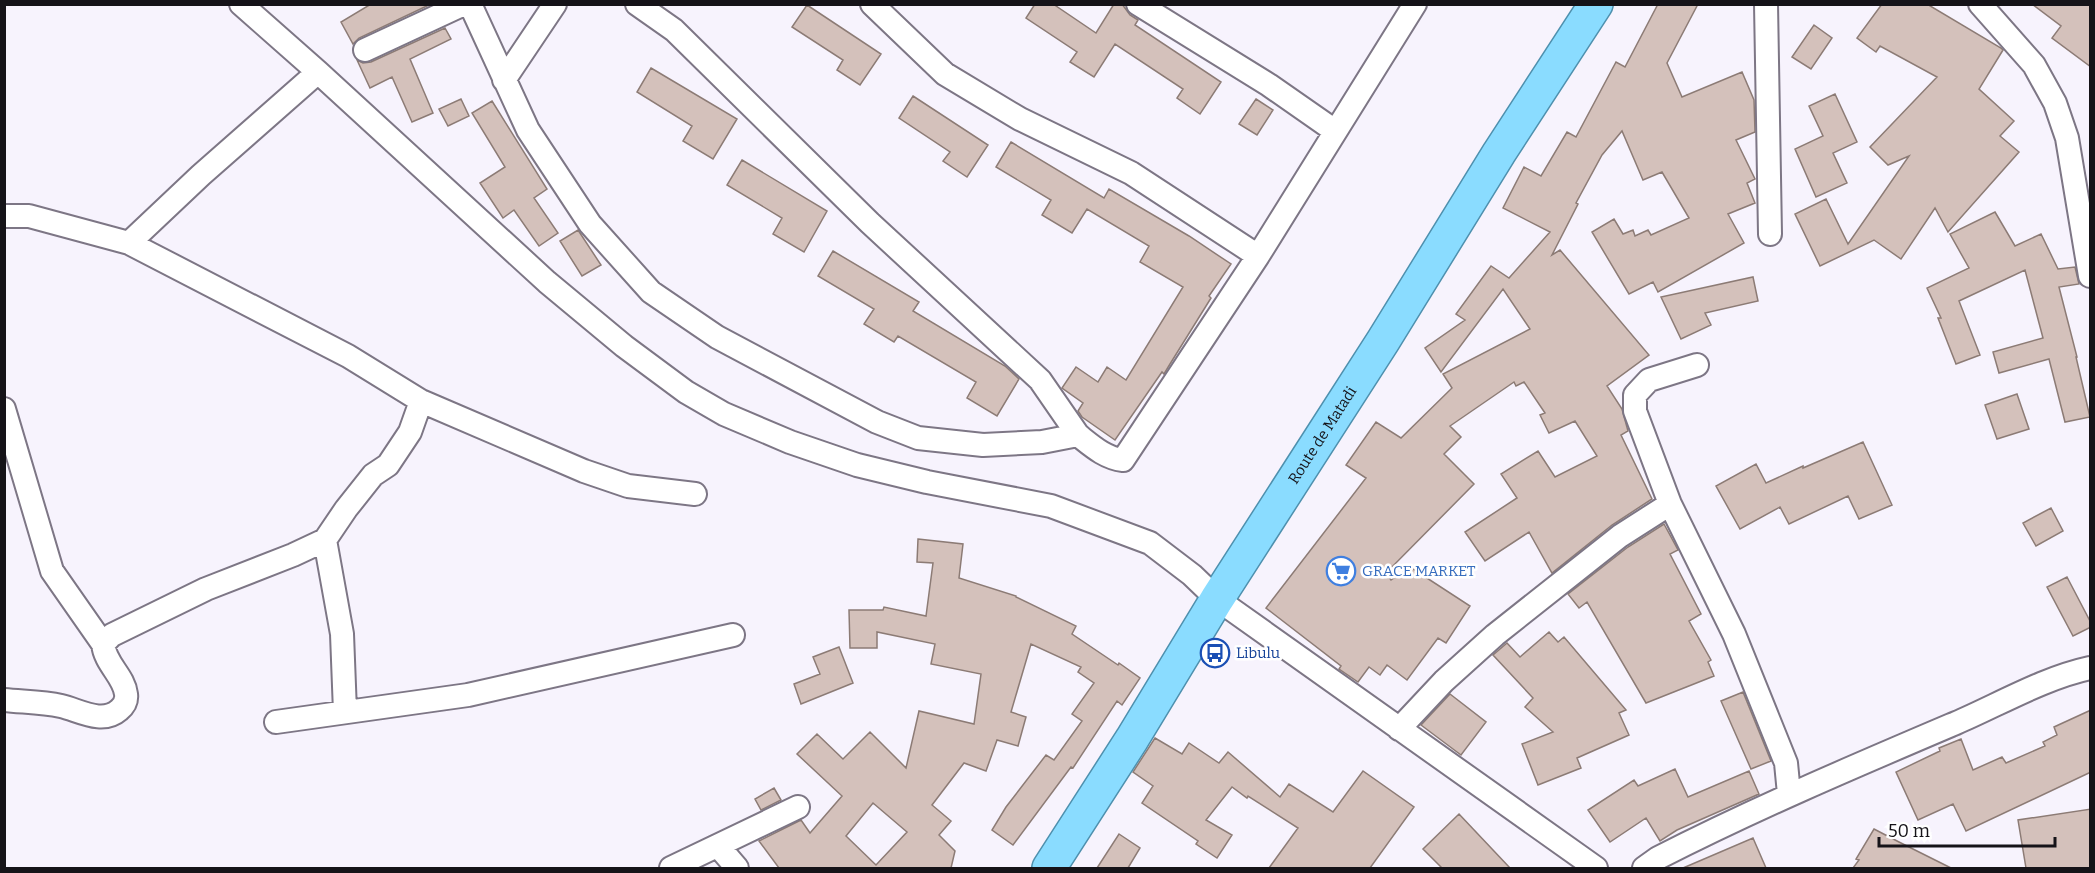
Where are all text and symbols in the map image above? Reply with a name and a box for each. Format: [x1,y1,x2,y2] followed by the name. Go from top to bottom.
[1284,383,1361,487] street label: Route de Matadi
[1325,555,1357,587] supermarket icon: GRACE MARKET
[1362,562,1476,580] place label: GRACE MARKET
[1199,637,1231,669] bus stop icon: Libulu
[1236,644,1280,662] place label: Libulu
[1879,810,2054,848] scale bar
[1888,820,1930,842] text: 50 m

